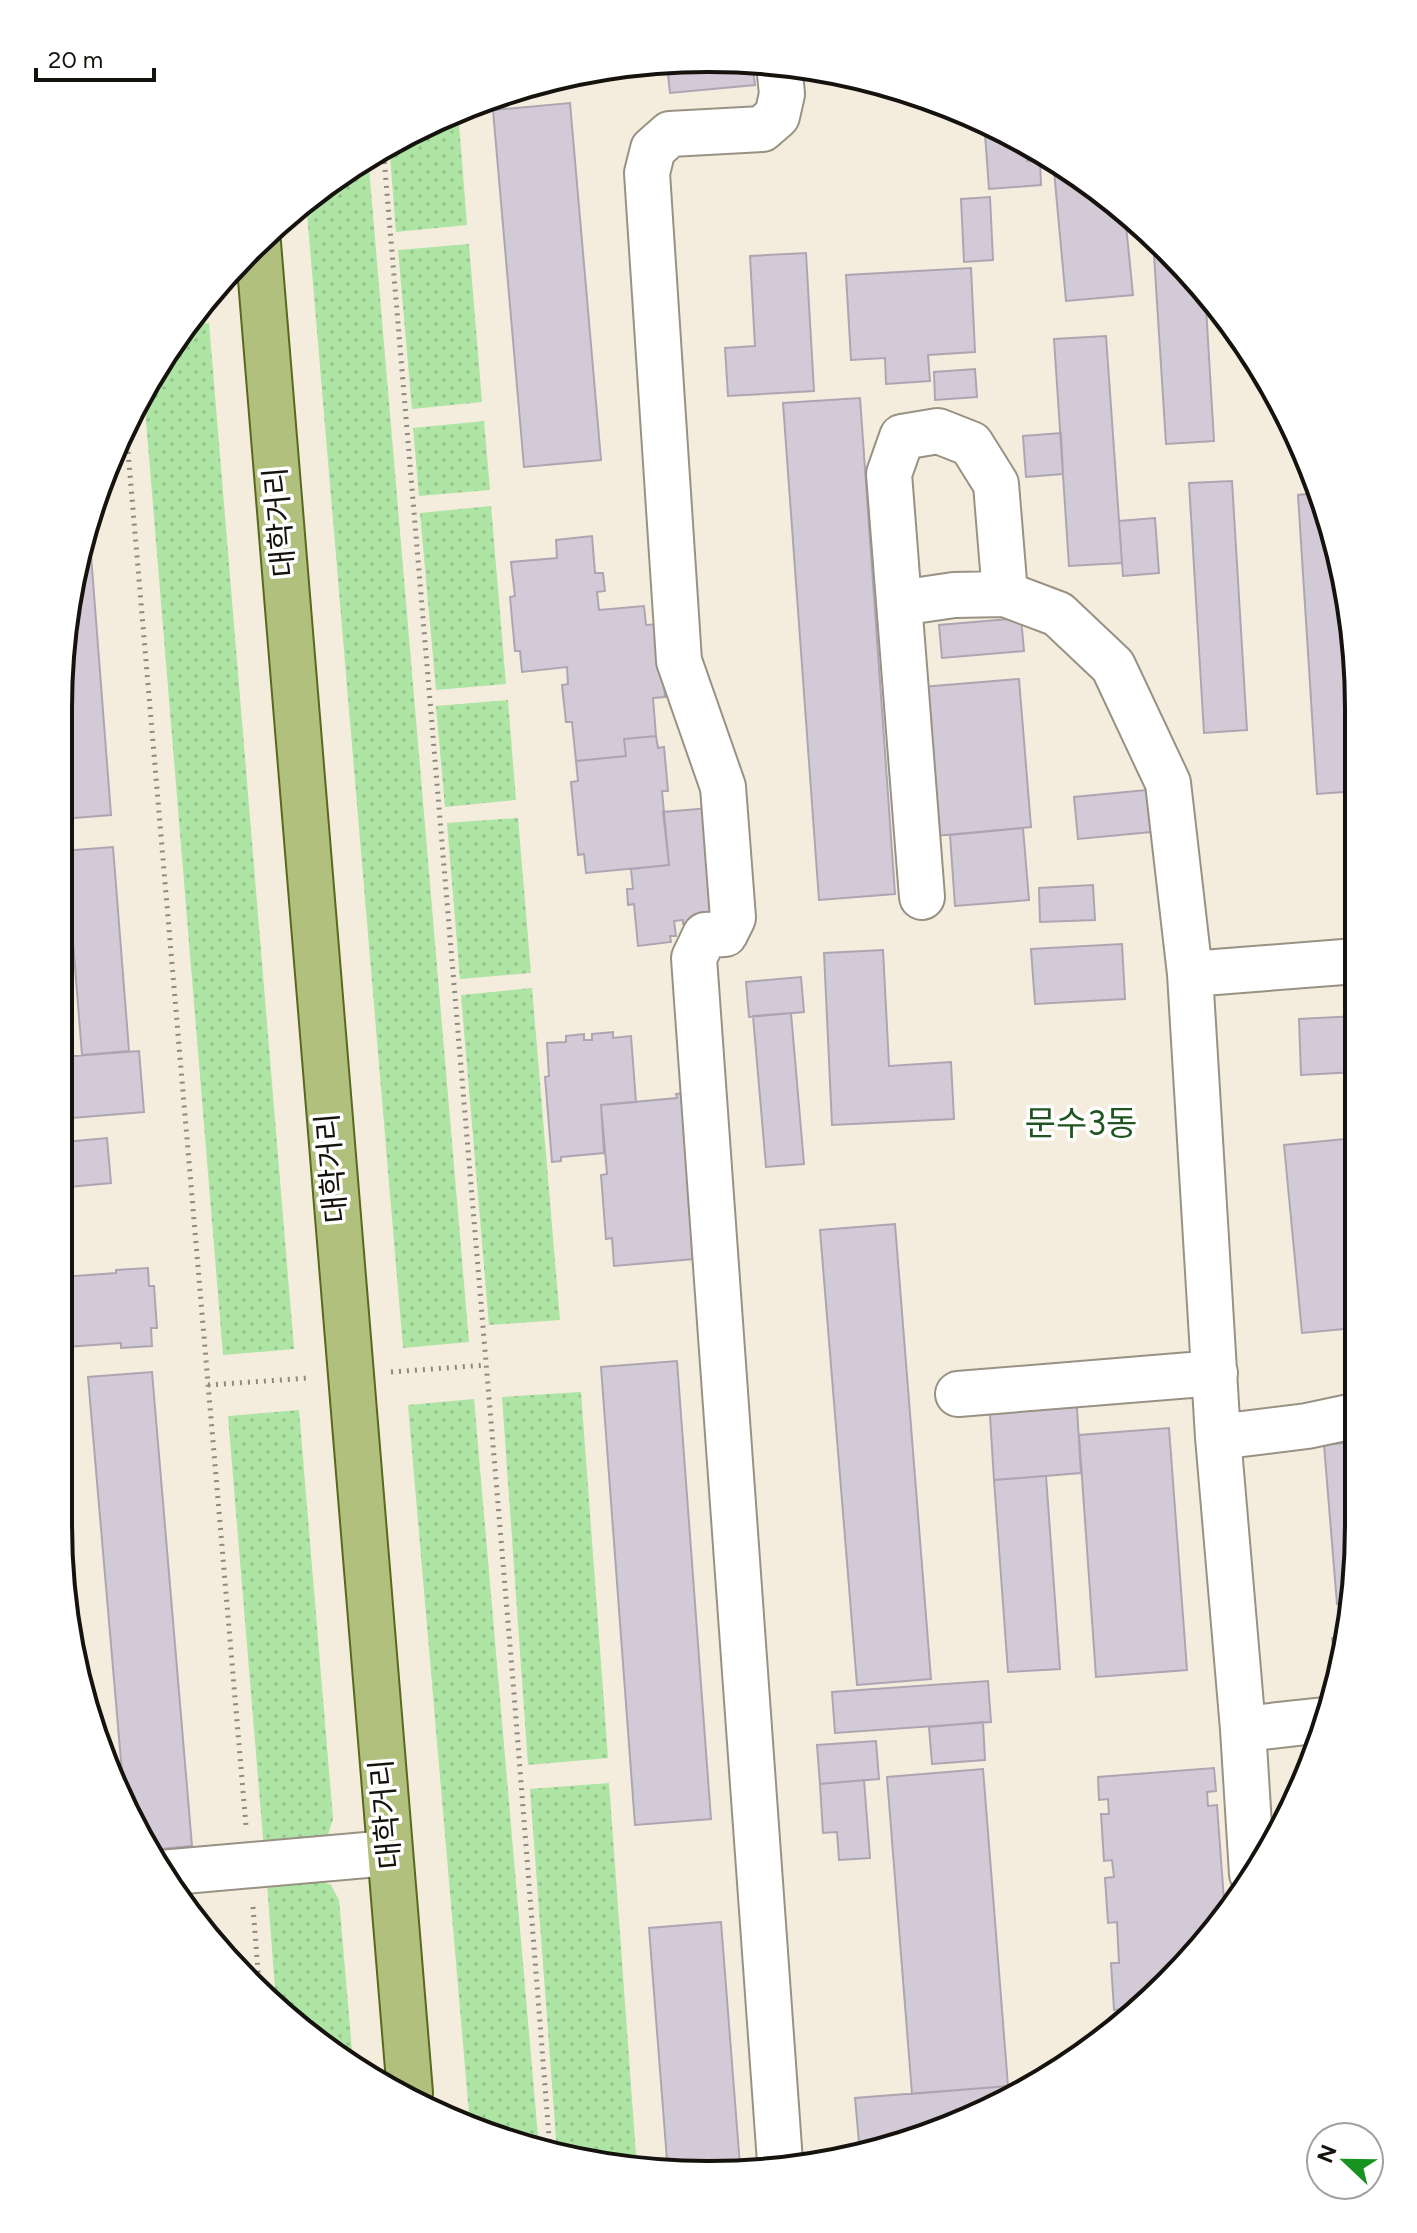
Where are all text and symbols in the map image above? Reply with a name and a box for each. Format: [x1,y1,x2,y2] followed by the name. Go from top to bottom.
[36,32,154,82] scale bar
[48,45,103,74] text: 20 m
[256,465,303,579] street label: 대학거리
[1025,1103,1137,1144] district label: 문수3동
[308,1111,355,1225] street label: 대학거리
[362,1757,409,1871] street label: 대학거리
[1305,2121,1385,2201] north arrow
[1311,2141,1343,2167] text: N

